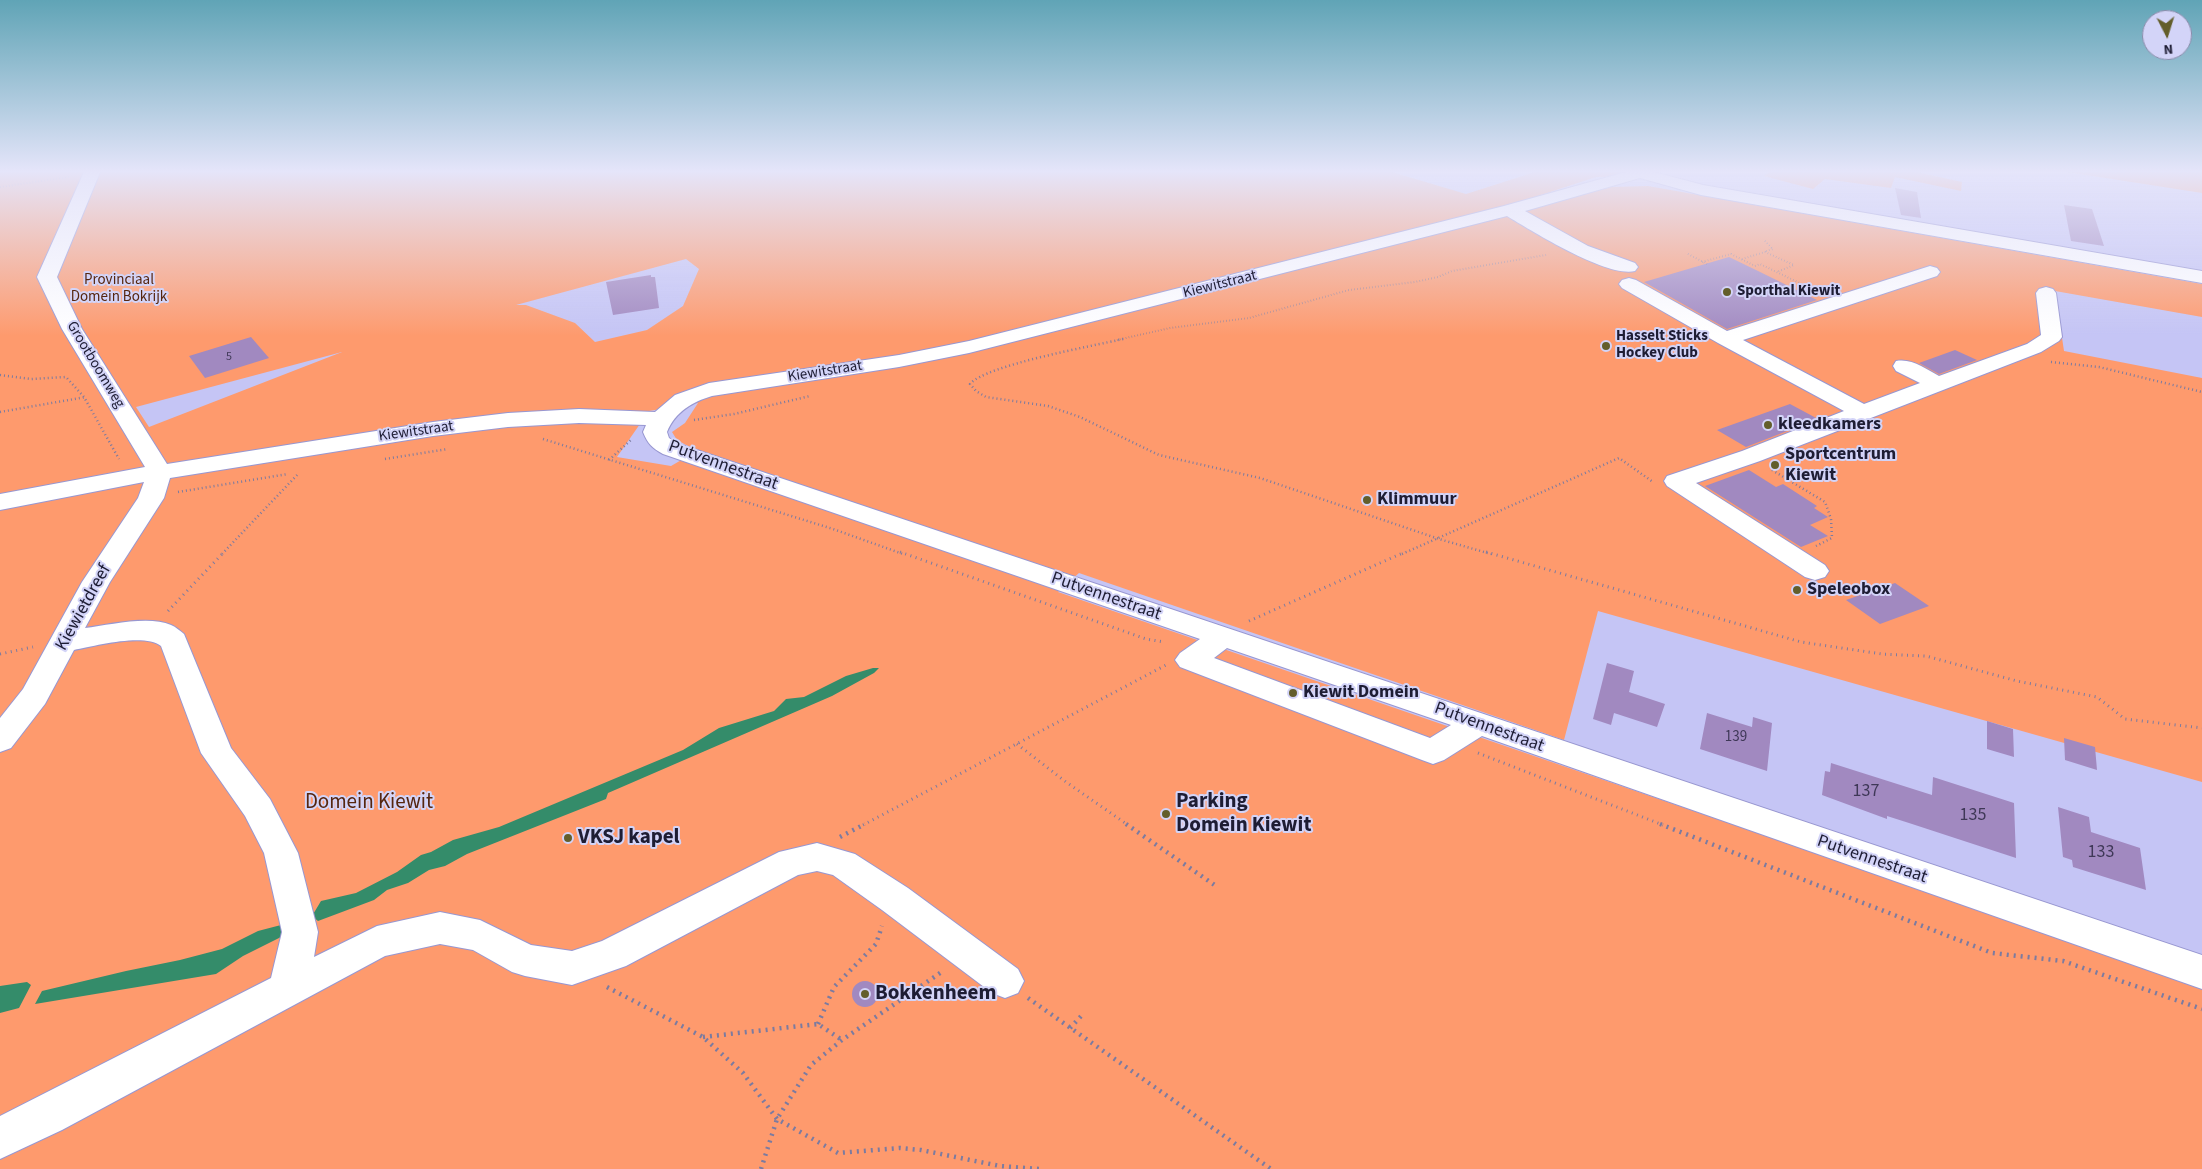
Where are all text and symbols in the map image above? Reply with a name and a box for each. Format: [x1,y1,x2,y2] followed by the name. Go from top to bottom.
[2142,10,2192,60] north arrow
[2163,39,2174,59] text: N
[1181,267,1259,303] street label: Kiewitstraat
[71,272,167,307] park label: Provinciaal Domein Bokrijk
[1737,283,1840,301] place label: Sporthal Kiewit
[1721,286,1733,298] marker: Sporthal Kiewit
[62,318,128,412] street label: Grootboomweg
[1616,328,1708,363] place label: Hasselt Sticks Hockey Club
[1600,340,1612,352] marker: Hasselt Sticks Hockey Club
[226,350,232,364] house number: 5
[786,357,864,387] street label: Kiewitstraat
[1778,414,1881,436] place label: kleedkamers
[378,418,454,446] street label: Kiewitstraat
[1762,419,1774,431] marker: kleedkamers
[665,436,781,496] street label: Putvennestraat
[1785,444,1896,486] place label: Sportcentrum Kiewit
[1769,459,1781,471] marker: Sportcentrum Kiewit
[1377,489,1457,511] place label: Klimmuur
[1361,494,1373,506] marker: Klimmuur
[52,561,116,655] street label: Kiewietdreef
[1048,568,1164,626] street label: Putvennestraat
[1807,579,1890,601] place label: Speleobox
[1791,584,1803,596] marker: Speleobox
[1303,682,1419,704] place label: Kiewit Domein
[1287,687,1299,699] marker: Kiewit Domein
[1431,698,1547,758] street label: Putvennestraat
[1725,729,1747,747] house number: 139
[1853,781,1879,803] house number: 137
[1176,789,1311,839] place label: Parking Domein Kiewit
[305,790,433,816] park label: Domein Kiewit
[1960,805,1986,827] house number: 135
[1160,808,1172,820] marker: Parking Domein Kiewit
[578,825,680,851] place label: VKSJ kapel
[1814,831,1930,889] street label: Putvennestraat
[562,832,574,844] marker: VKSJ kapel
[2088,842,2114,864] house number: 133
[875,981,996,1007] place label: Bokkenheem
[859,988,871,1000] marker: Bokkenheem

